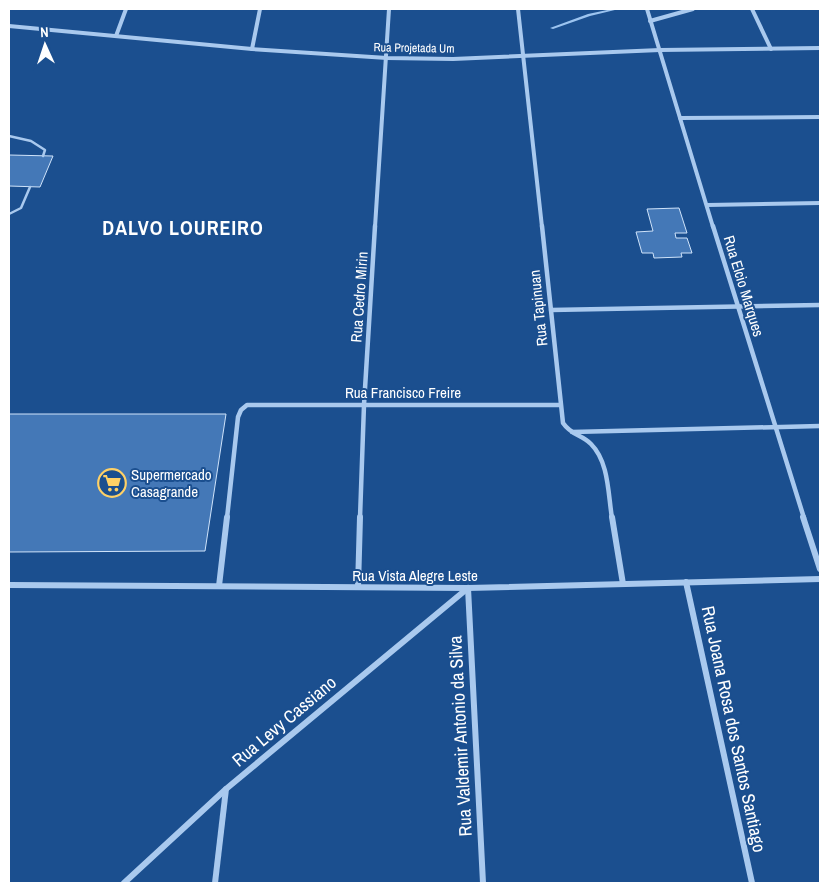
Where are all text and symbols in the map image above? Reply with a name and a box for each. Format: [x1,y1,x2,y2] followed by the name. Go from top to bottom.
[20,20,70,70] north arrow
[40,23,49,41] text: N
[373,39,455,57] street label: Rua Projetada Um
[102,214,264,241] district label: DALVO LOUREIRO
[719,233,769,339] street label: Rua Elcio Marques
[345,251,373,343] street label: Rua Cedro Mirin
[524,269,552,347] street label: Rua Tapinuan
[345,382,461,403] street label: Rua Francisco Freire
[131,464,212,502] place label: Supermercado Casagrande
[97,468,127,498] supermarket icon: Supermercado Casagrande
[352,565,478,586] street label: Rua Vista Alegre Leste
[696,604,772,854] street label: Rua Joana Rosa dos Santos Santiago
[442,635,478,837] street label: Rua Valdemir Antonio da Silva
[227,670,341,772] street label: Rua Levy Cassiano

